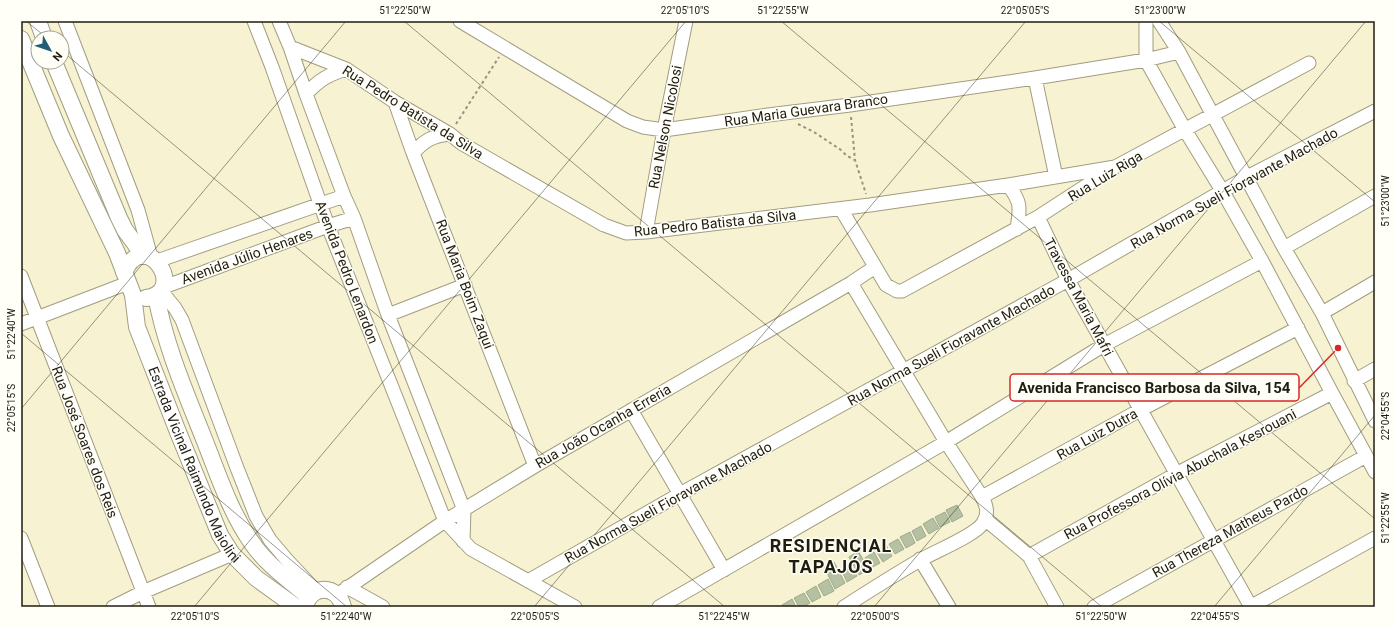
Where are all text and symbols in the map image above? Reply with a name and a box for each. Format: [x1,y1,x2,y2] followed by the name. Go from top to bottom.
[379,5,431,16] text: 51°22'50"W
[661,5,709,16] text: 22°05'10"S
[757,5,809,16] text: 51°22'55"W
[1001,5,1049,16] text: 22°05'05"S
[1134,5,1186,16] text: 51°23'00"W
[30,30,70,70] north arrow
[50,49,65,63] text: N
[340,62,486,162] street label: Rua Pedro Batista da Silva
[645,64,685,190] street label: Rua Nelson Nicolosi
[723,91,889,129] street label: Rua Maria Guevara Branco
[1128,124,1340,252] street label: Rua Norma Sueli Fioravante Machado
[1065,148,1145,204] street label: Rua Luiz Riga
[1380,175,1391,227] text: 51°23'00"W
[312,198,382,346] street label: Avenida Pedro Lenardon
[633,207,797,239] street label: Rua Pedro Batista da Silva
[433,217,497,351] street label: Rua Maria Boim Zaqui
[179,225,315,287] street label: Avenida Júlio Henares
[1041,235,1117,359] street label: Travessa Maria Mafri
[845,281,1057,409] street label: Rua Norma Sueli Fioravante Machado
[6,308,17,360] text: 51°22'40"W
[49,364,121,520] street label: Rua José Soares dos Reis
[145,364,244,566] street label: Estrada Vicinal Raimundo Maiolini
[1010,374,1299,401] callout: Avenida Francisco Barbosa da Silva, 154
[1018,379,1291,397] text: Avenida Francisco Barbosa da Silva, 154
[532,381,674,471] street label: Rua João Ocanha Erreria
[6,384,17,432] text: 22°05'15"S
[1380,392,1391,440] text: 22°04'55"S
[1054,405,1140,463] street label: Rua Luiz Dutra
[1061,406,1299,542] street label: Rua Professora Olívia Abuchala Kesrouani
[562,438,774,566] street label: Rua Norma Sueli Fioravante Machado
[1149,481,1311,581] street label: Rua Thereza Matheus Pardo
[1380,492,1391,544] text: 51°22'55"W
[770,535,892,577] district label: RESIDENCIAL TAPAJÓS
[171,611,219,622] text: 22°05'10"S
[320,611,372,622] text: 51°22'40"W
[511,611,559,622] text: 22°05'05"S
[698,611,750,622] text: 51°22'45"W
[851,611,899,622] text: 22°05'00"S
[1075,611,1127,622] text: 51°22'50"W
[1191,611,1239,622] text: 22°04'55"S

